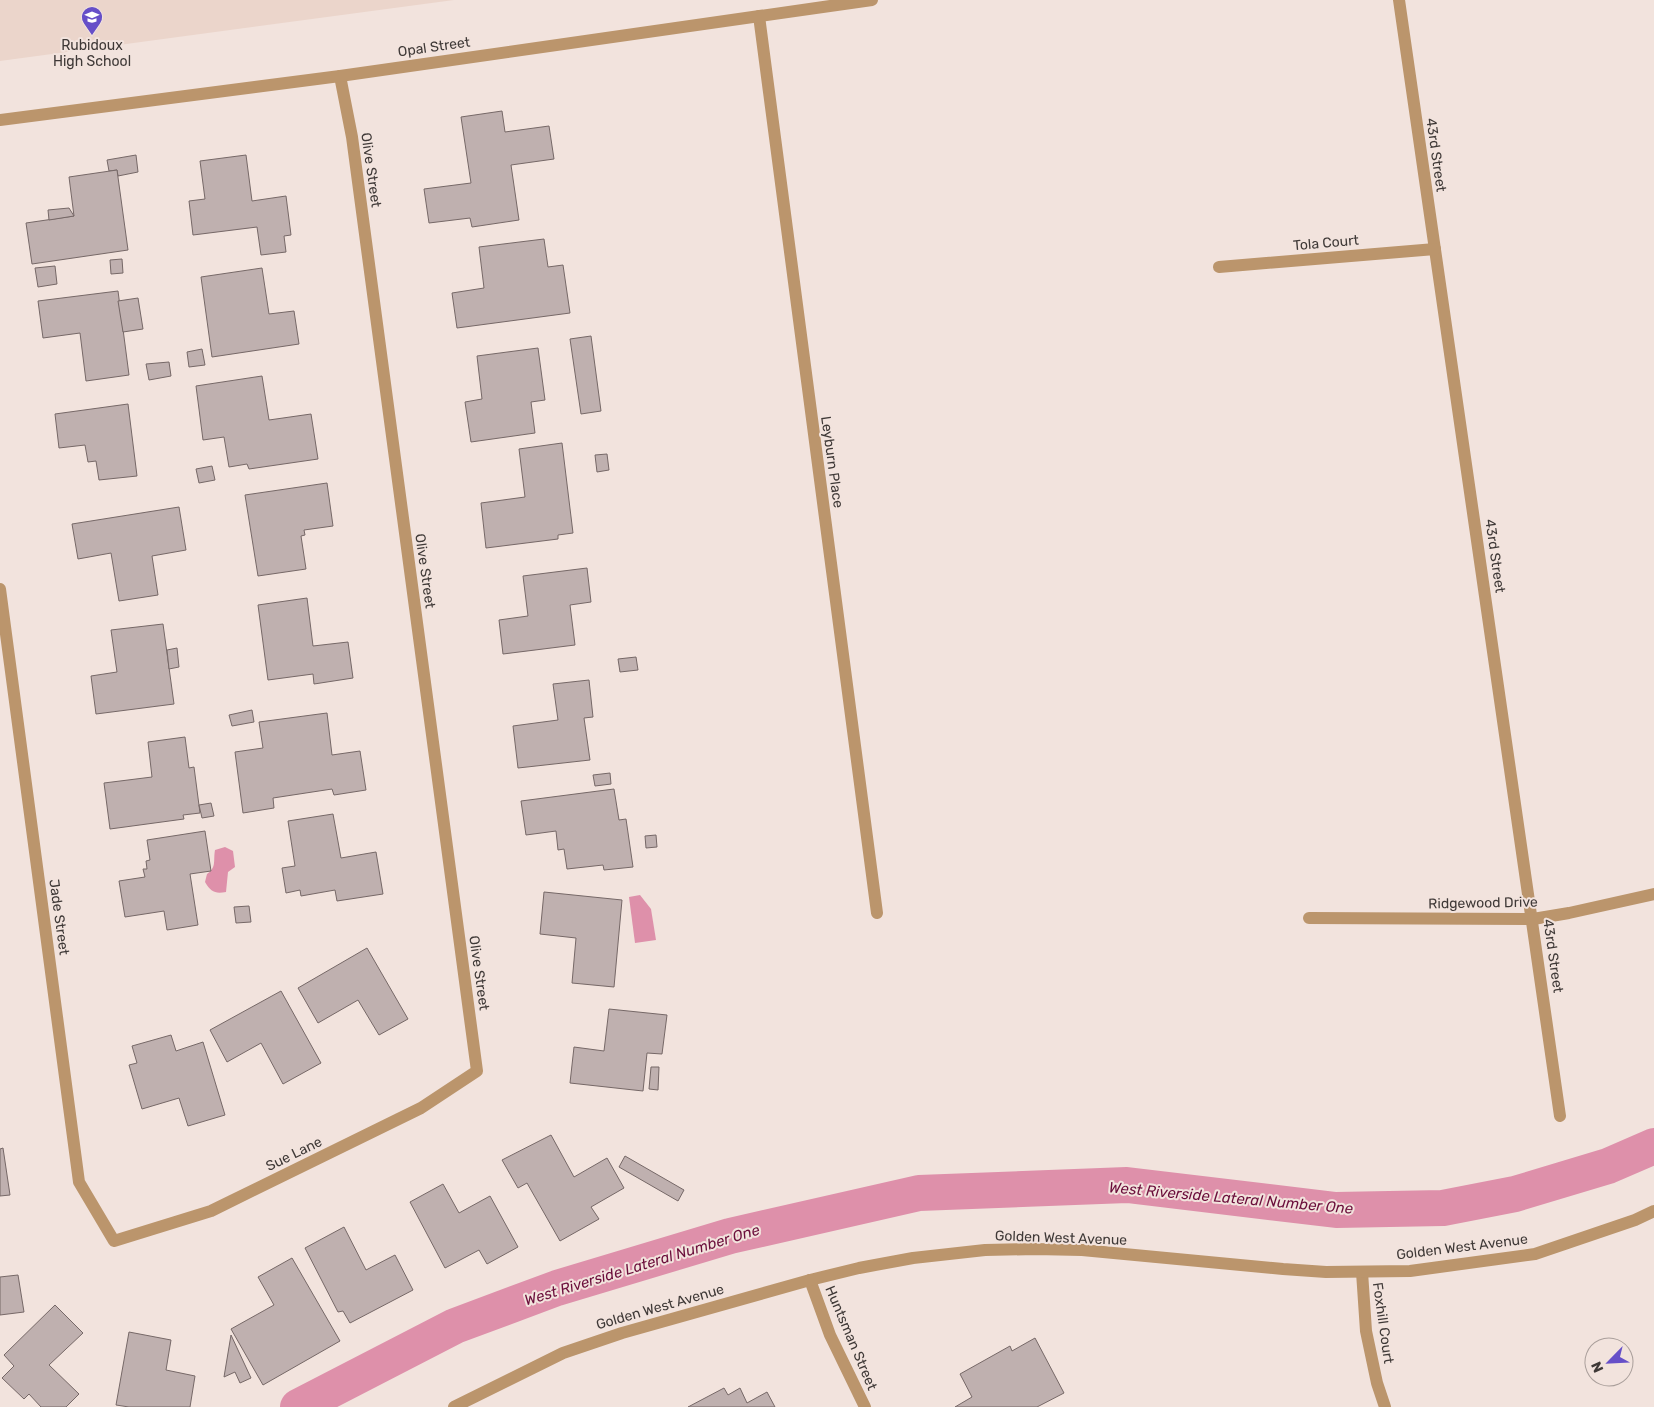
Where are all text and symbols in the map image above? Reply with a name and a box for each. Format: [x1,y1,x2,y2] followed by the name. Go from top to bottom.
[80,5,104,36] school or university icon: Rubidoux High School
[397,33,472,60] street label: Opal Street
[53,37,131,70] place label: Rubidoux High School
[1422,117,1450,194] street label: 43rd Street
[357,131,385,209] street label: Olive Street
[1292,232,1360,254] street label: Tola Court
[817,415,847,509] street label: Leyburn Place
[1481,518,1509,595] street label: 43rd Street
[411,532,439,610] street label: Olive Street
[45,878,73,957] street label: Jade Street
[1428,894,1538,912] street label: Ridgewood Drive
[1539,918,1567,995] street label: 43rd Street
[465,934,493,1012] street label: Olive Street
[263,1133,325,1175] street label: Sue Lane
[1108,1178,1355,1218] water label: West Riverside Lateral Number One
[522,1220,762,1309] water label: West Riverside Lateral Number One
[995,1227,1128,1249] street label: Golden West Avenue
[1395,1230,1529,1263] street label: Golden West Avenue
[594,1281,726,1333] street label: Golden West Avenue
[1369,1281,1397,1365] street label: Foxhill Court
[821,1283,881,1393] street label: Huntsman Street
[1584,1337,1634,1387] north arrow
[1588,1359,1607,1375] text: N

